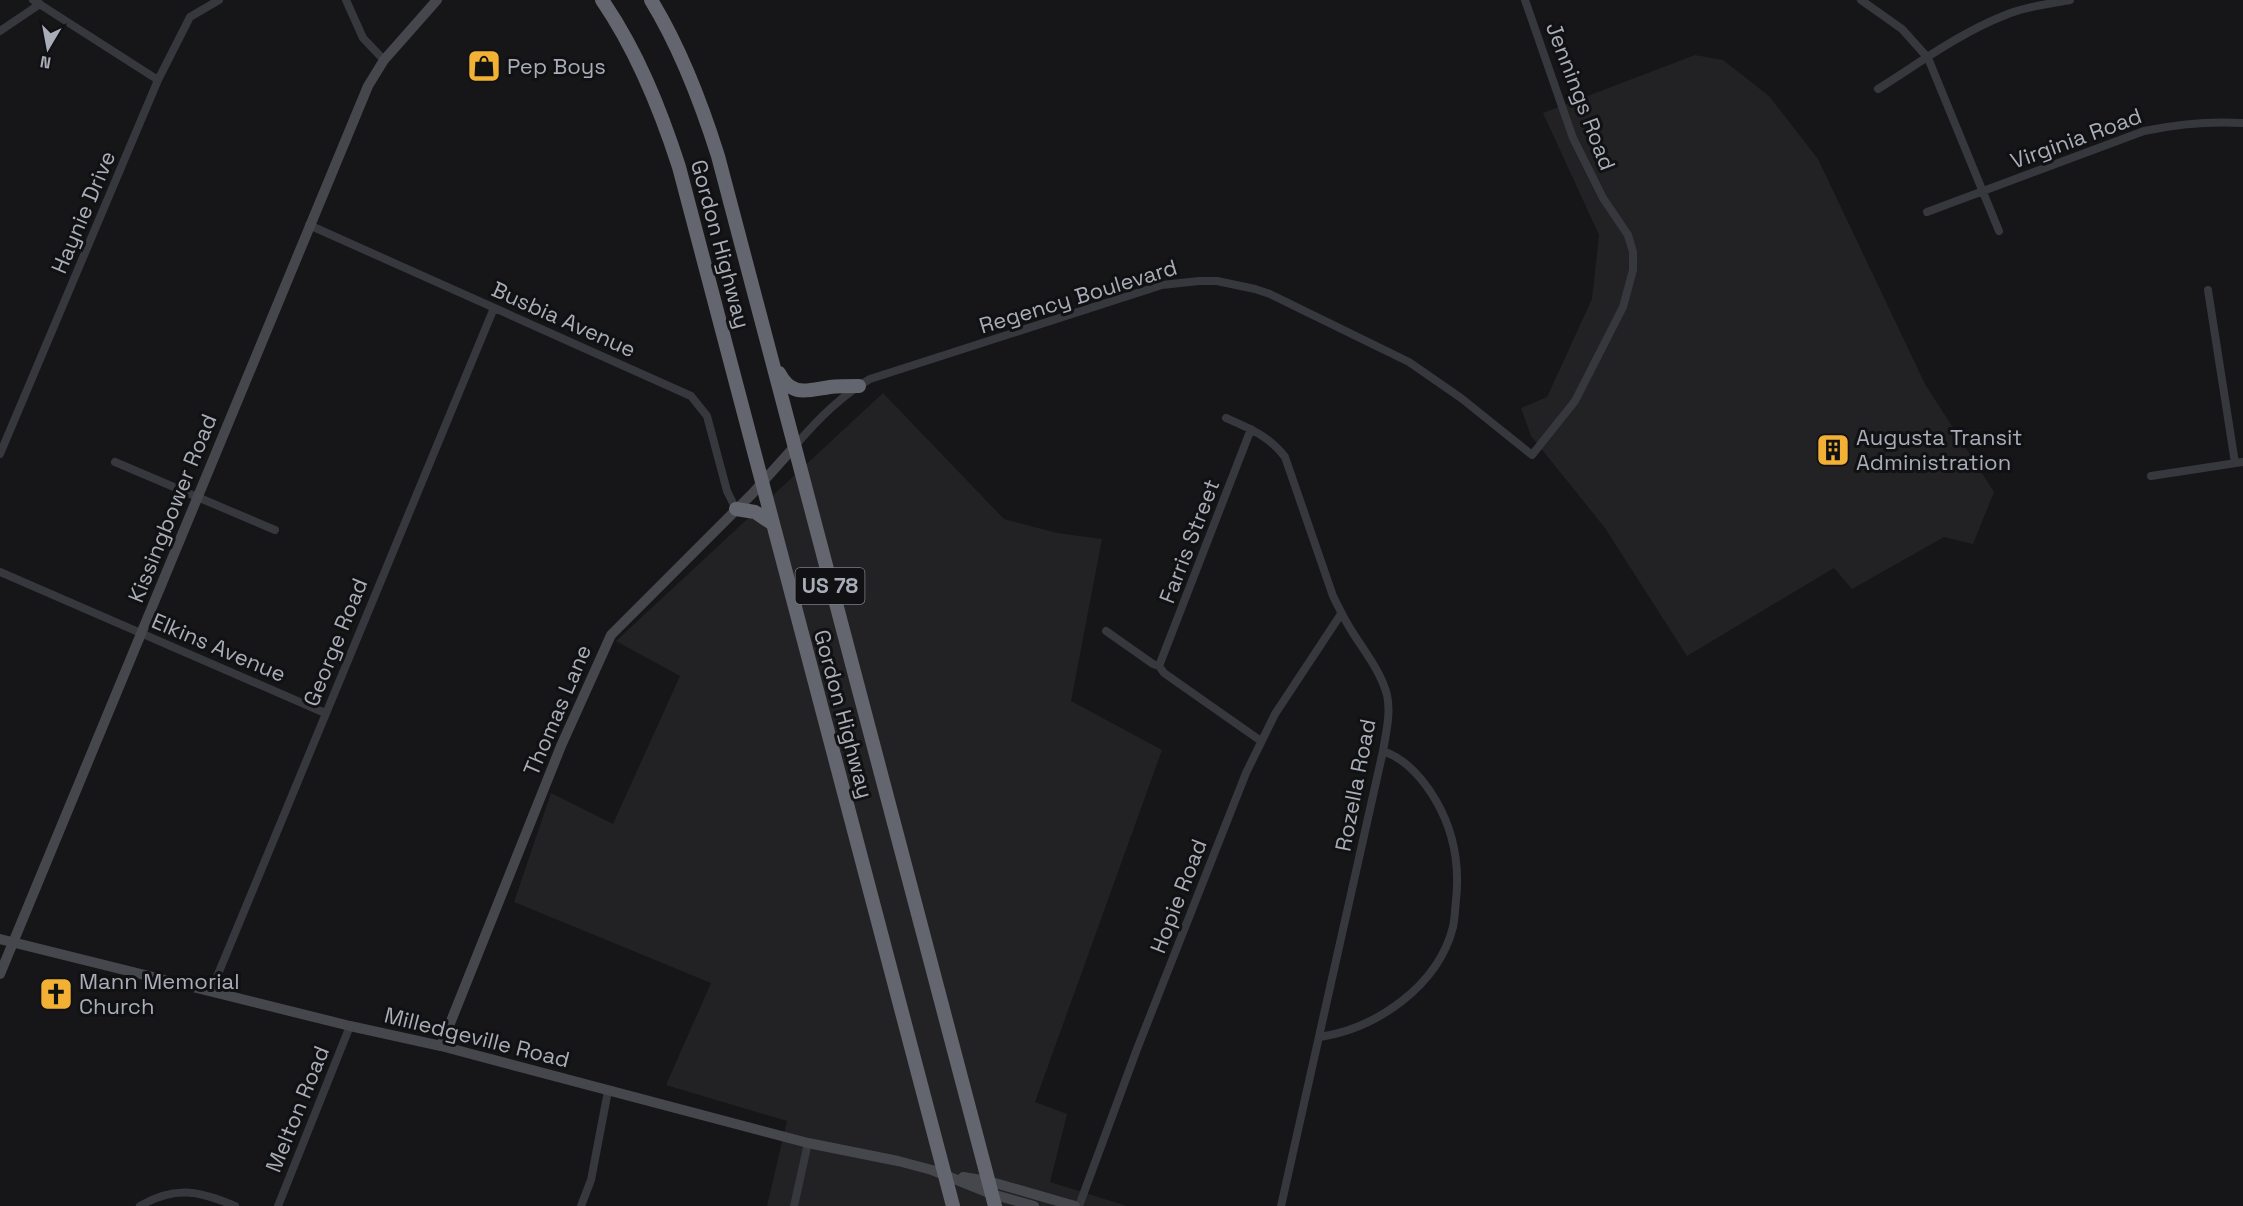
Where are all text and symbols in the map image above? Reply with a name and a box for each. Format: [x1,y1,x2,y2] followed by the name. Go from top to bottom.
[18,18,78,78] north arrow
[1540,18,1622,174] street label: Jennings Road
[466,48,502,84] shop icon: Pep Boys
[38,51,53,74] text: N
[507,52,606,80] place label: Pep Boys
[2007,101,2145,175] street label: Virginia Road
[45,146,121,278] street label: Haynie Drive
[685,157,757,331] street label: Gordon Highway
[976,253,1180,339] street label: Regency Boulevard
[488,275,640,363] street label: Busbia Avenue
[121,410,223,606] street label: Kissingbower Road
[1856,423,2022,476] place label: Augusta Transit Administration
[1815,432,1851,468] building icon: Augusta Transit Administration
[1152,475,1226,607] street label: Farris Street
[796,568,864,604] road number: US 78
[297,574,373,710] street label: George Road
[148,606,290,688] street label: Elkins Avenue
[808,627,880,801] street label: Gordon Highway
[517,640,597,780] street label: Thomas Lane
[1328,716,1382,854] street label: Rozella Road
[1143,835,1213,957] street label: Hopie Road
[79,967,240,1020] place label: Mann Memorial Church
[38,976,74,1012] church icon: Mann Memorial Church
[382,1000,572,1074] street label: Milledgeville Road
[259,1042,335,1176] street label: Melton Road

